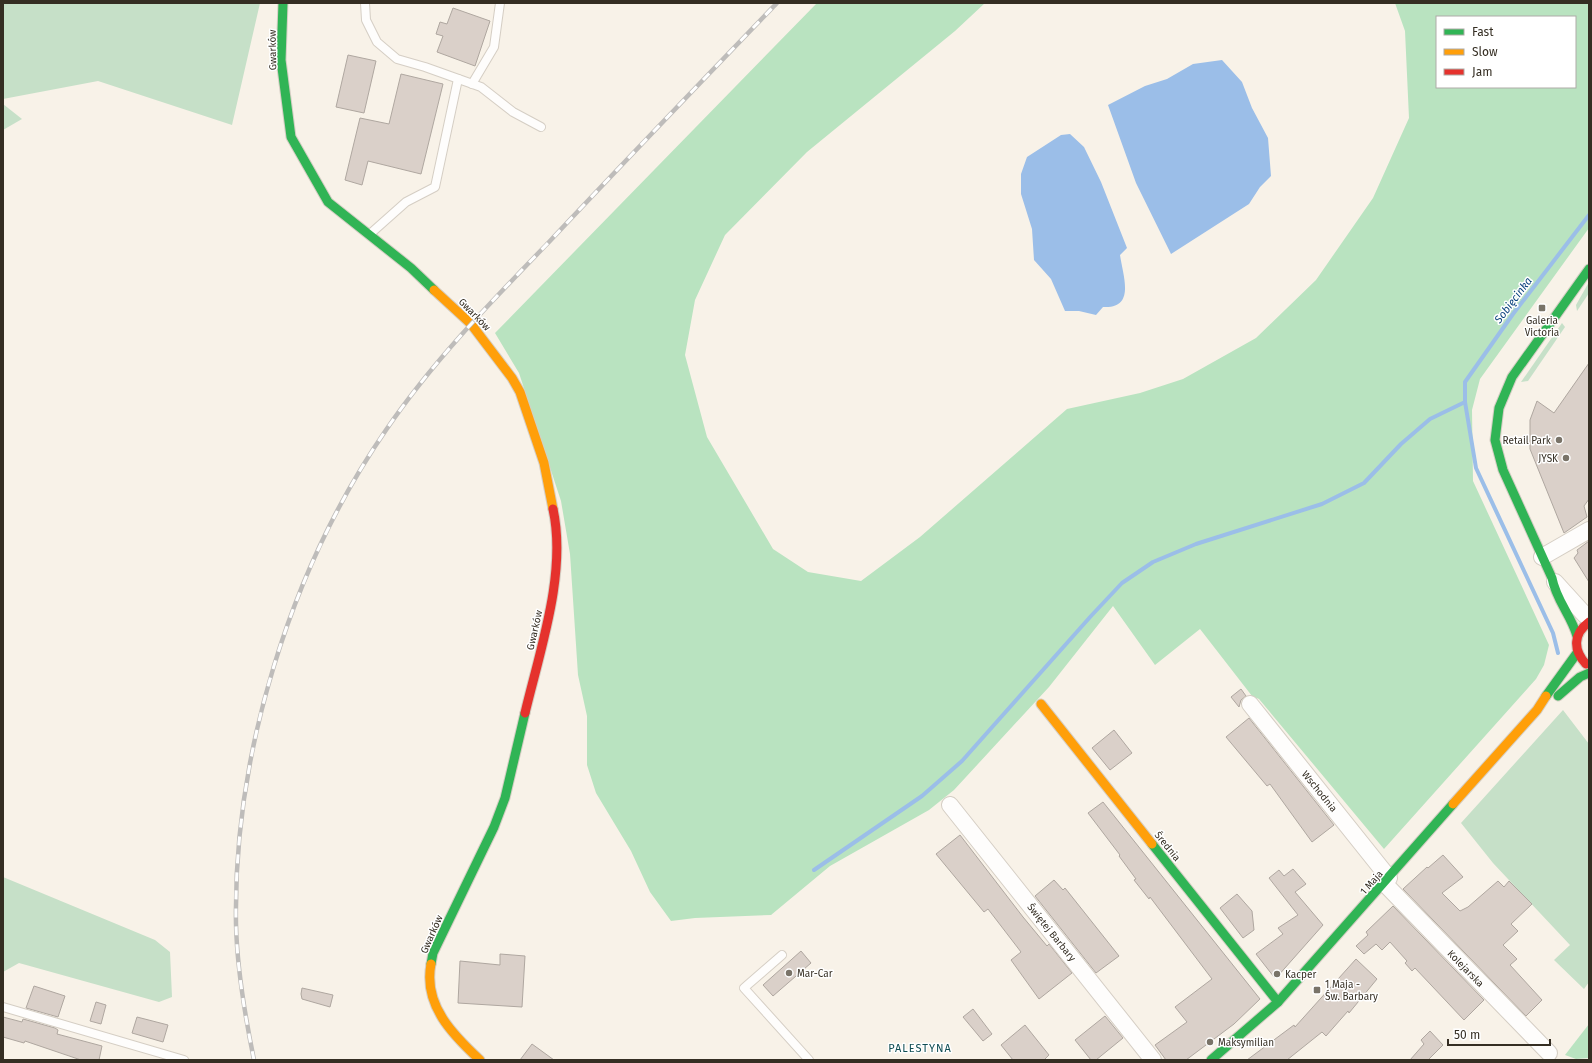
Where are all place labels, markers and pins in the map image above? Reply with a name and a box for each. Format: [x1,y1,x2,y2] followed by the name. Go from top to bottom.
[1537,303,1547,313] marker: Galeria Victoria
[1525,315,1559,339] place label: Galeria Victoria
[1503,435,1552,447] place label: Retail Park
[1554,435,1564,445] marker: Retail Park
[1538,453,1558,465] place label: JYSK
[1561,453,1571,463] marker: JYSK
[784,968,794,978] marker: Mar-Car
[797,968,833,980] place label: Mar-Car
[1272,969,1282,979] marker: Kacper
[1285,969,1316,981] place label: Kacper
[1325,979,1378,1003] place label: 1 Maja - Św. Barbary
[1312,985,1322,995] marker: 1 Maja - Św. Barbary
[1205,1037,1215,1047] marker: Maksymilian
[1218,1037,1274,1049] place label: Maksymilian

